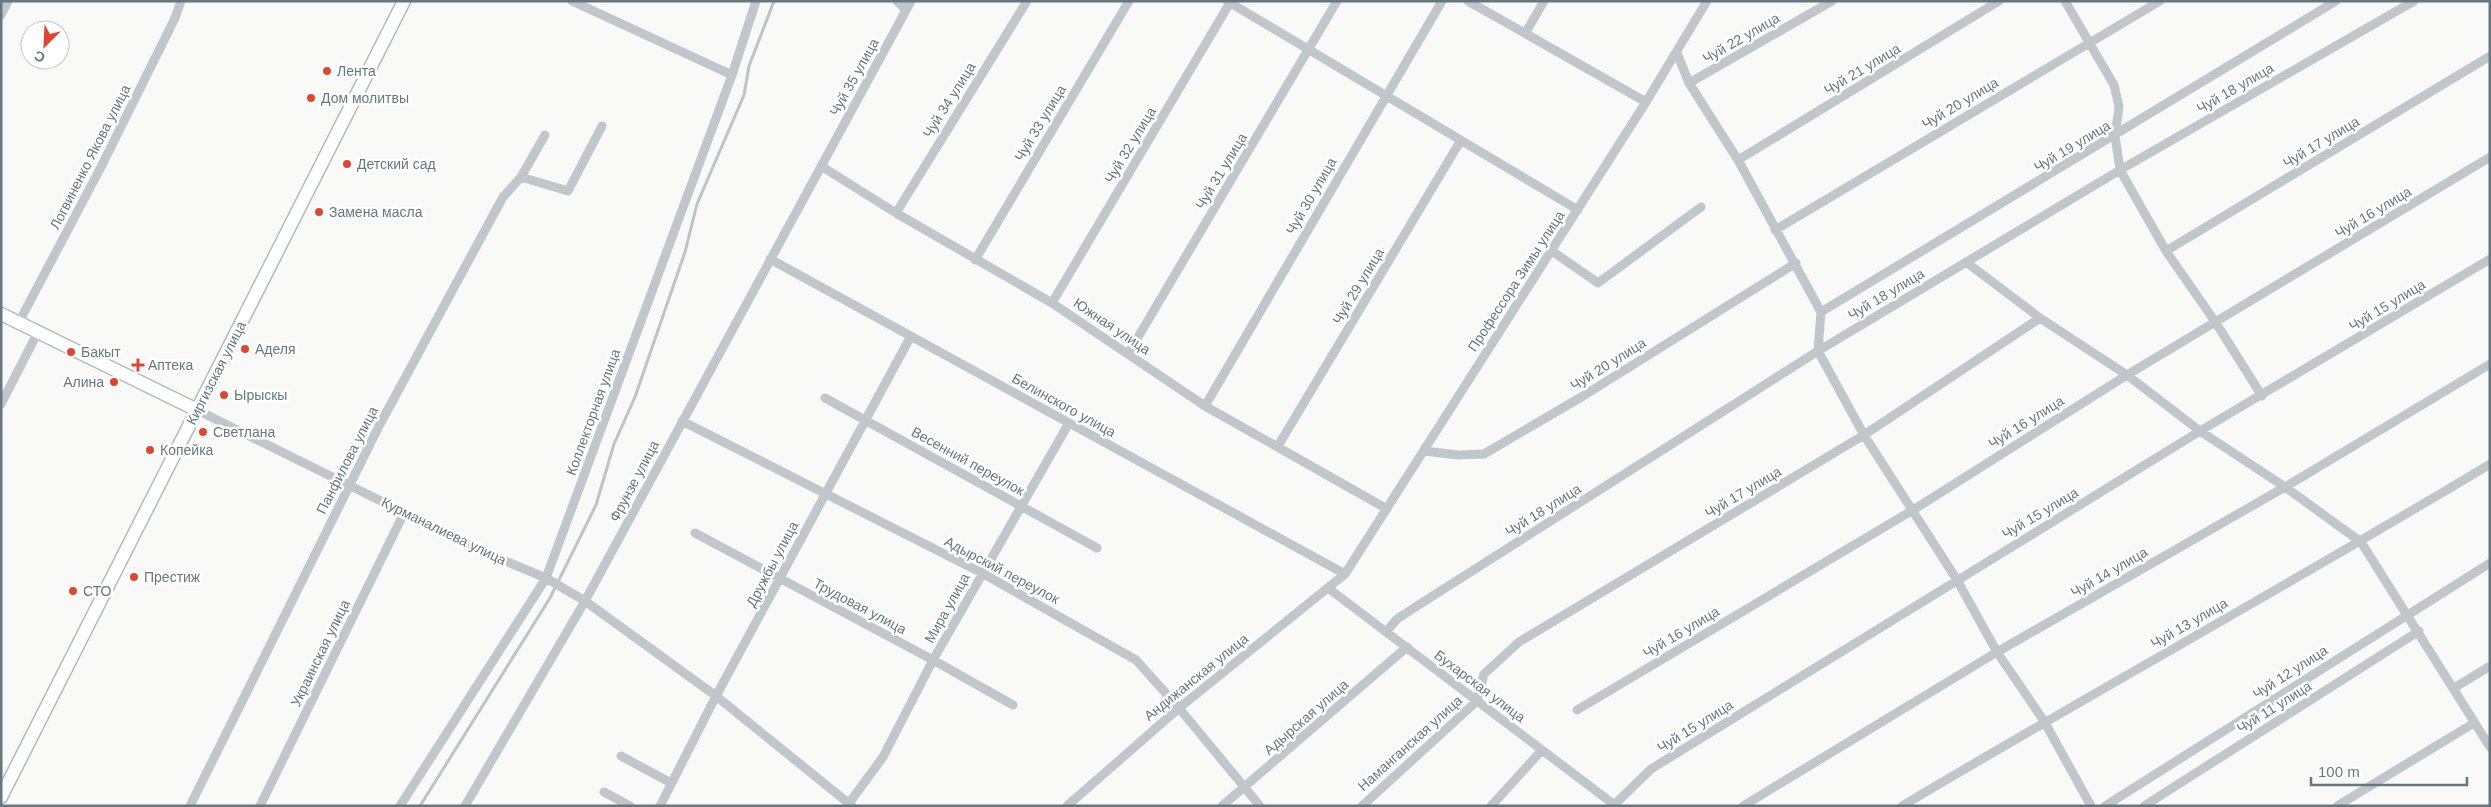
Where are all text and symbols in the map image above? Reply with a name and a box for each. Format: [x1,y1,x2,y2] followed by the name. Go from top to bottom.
[1700,9,1782,66] street label: Чуй 22 улица
[20,20,70,70] north arrow
[826,35,882,118] street label: Чуй 35 улица
[1821,40,1903,98] street label: Чуй 21 улица
[32,48,48,66] text: С
[919,59,979,141] street label: Чуй 34 улица
[2194,59,2276,116] street label: Чуй 18 улица
[337,63,376,79] place label: Лента
[321,65,333,77] marker: Лента
[1919,74,2001,132] street label: Чуй 20 улица
[47,82,134,232] street label: Логвиненко Якова улица
[1011,82,1069,164] street label: Чуй 33 улица
[321,90,409,106] place label: Дом молитвы
[305,92,317,104] marker: Дом молитвы
[1101,104,1159,186] street label: Чуй 32 улица
[2280,113,2362,171] street label: Чуй 17 улица
[2031,117,2113,175] street label: Чуй 19 улица
[1192,130,1250,212] street label: Чуй 31 улица
[1283,155,1340,237] street label: Чуй 30 улица
[357,156,436,172] place label: Детский сад
[341,158,353,170] marker: Детский сад
[2332,183,2414,241] street label: Чуй 16 улица
[329,204,423,220] place label: Замена масла
[313,206,325,218] marker: Замена масла
[1464,207,1568,354] street label: Профессора Зимы улица
[1329,245,1387,327] street label: Чуй 29 улица
[1845,265,1927,323] street label: Чуй 18 улица
[2346,276,2428,334] street label: Чуй 15 улица
[1071,294,1154,358] street label: Южная улица
[183,318,249,427] street label: Киргизская улица
[1567,334,1649,394] street label: Чуй 20 улица
[255,341,296,357] place label: Аделя
[239,343,251,355] marker: Аделя
[81,344,121,360] place label: Бакыт
[65,346,77,358] marker: Бакыт
[563,346,623,477] street label: Коллекторная улица
[148,357,193,373] place label: Аптека
[132,359,144,371] marker: Аптека
[1009,370,1119,440] street label: Белинского улица
[63,374,104,390] place label: Алина
[108,376,120,388] marker: Алина
[234,387,287,403] place label: Ырыскы
[218,389,230,401] marker: Ырыскы
[1985,392,2067,452] street label: Чуй 16 улица
[313,403,381,516] street label: Панфилова улица
[909,423,1028,499] street label: Весенний переулок
[213,424,276,440] place label: Светлана
[197,426,209,438] marker: Светлана
[606,438,662,524] street label: Фрунзе улица
[160,442,214,458] place label: Копейка
[144,444,156,456] marker: Копейка
[1702,463,1784,521] street label: Чуй 17 улица
[1502,480,1584,540] street label: Чуй 18 улица
[1999,484,2081,542] street label: Чуй 15 улица
[379,494,509,568] street label: Курманалиева улица
[743,518,801,609] street label: Дружбы улица
[942,533,1063,607] street label: Адырский переулок
[2068,543,2150,600] street label: Чуй 14 улица
[144,569,201,585] place label: Престиж
[921,570,973,646] street label: Мира улица
[128,571,140,583] marker: Престиж
[811,575,909,637] street label: Трудовая улица
[83,583,112,599] place label: СТО
[67,585,79,597] marker: СТО
[2148,594,2230,651] street label: Чуй 13 улица
[287,597,353,709] street label: Украинская улица
[1640,603,1722,661] street label: Чуй 16 улица
[1141,630,1251,724] street label: Андижанская улица
[2250,642,2331,702] street label: Чуй 12 улица
[1431,647,1529,725] street label: Бухарская улица
[1261,676,1352,758] street label: Адырская улица
[2234,678,2314,736] street label: Чуй 11 улица
[1355,692,1466,794] street label: Наманганская улица
[1654,696,1736,756] street label: Чуй 15 улица
[2311,754,2467,786] scale bar
[2318,763,2360,780] text: 100 m

